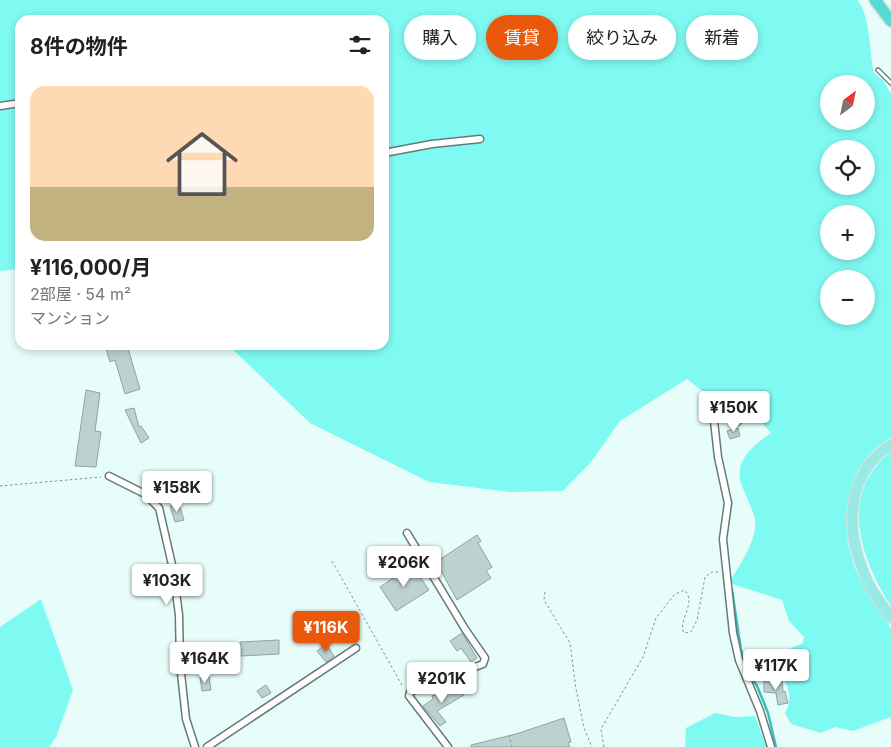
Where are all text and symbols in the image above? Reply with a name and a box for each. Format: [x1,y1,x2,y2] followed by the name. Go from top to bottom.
[404,15,476,60] chip: 購入
[486,15,558,60] chip: 賃貸
[568,15,676,60] chip: 絞り込み
[686,15,758,60] chip: 新着
[346,31,374,59] icon: filters
[30,34,128,59] text: 8件の物件
[820,75,875,130] north arrow
[820,75,875,325] map controls
[157,119,247,209] icon: home
[820,140,875,195] button: locate
[820,205,875,260] button: +
[30,255,151,280] text: ¥116,000/月
[820,270,875,325] button: −
[30,284,131,304] text: 2部屋 · 54 m²
[30,308,110,328] text: マンション
[699,390,769,433] pin: ¥150K
[710,397,758,417] text: ¥150K
[142,470,212,513] pin: ¥158K
[153,477,201,497] text: ¥158K
[369,546,439,588] pin: ¥206K
[378,552,430,572] text: ¥206K
[132,564,202,606] pin: ¥103K
[143,570,191,590] text: ¥103K
[291,610,361,653] pin: ¥116K
[304,617,348,637] text: ¥116K
[170,642,240,684] pin: ¥164K
[181,648,229,668] text: ¥164K
[741,648,811,691] pin: ¥117K
[754,655,798,675] text: ¥117K
[407,662,477,704] pin: ¥201K
[418,668,466,688] text: ¥201K

